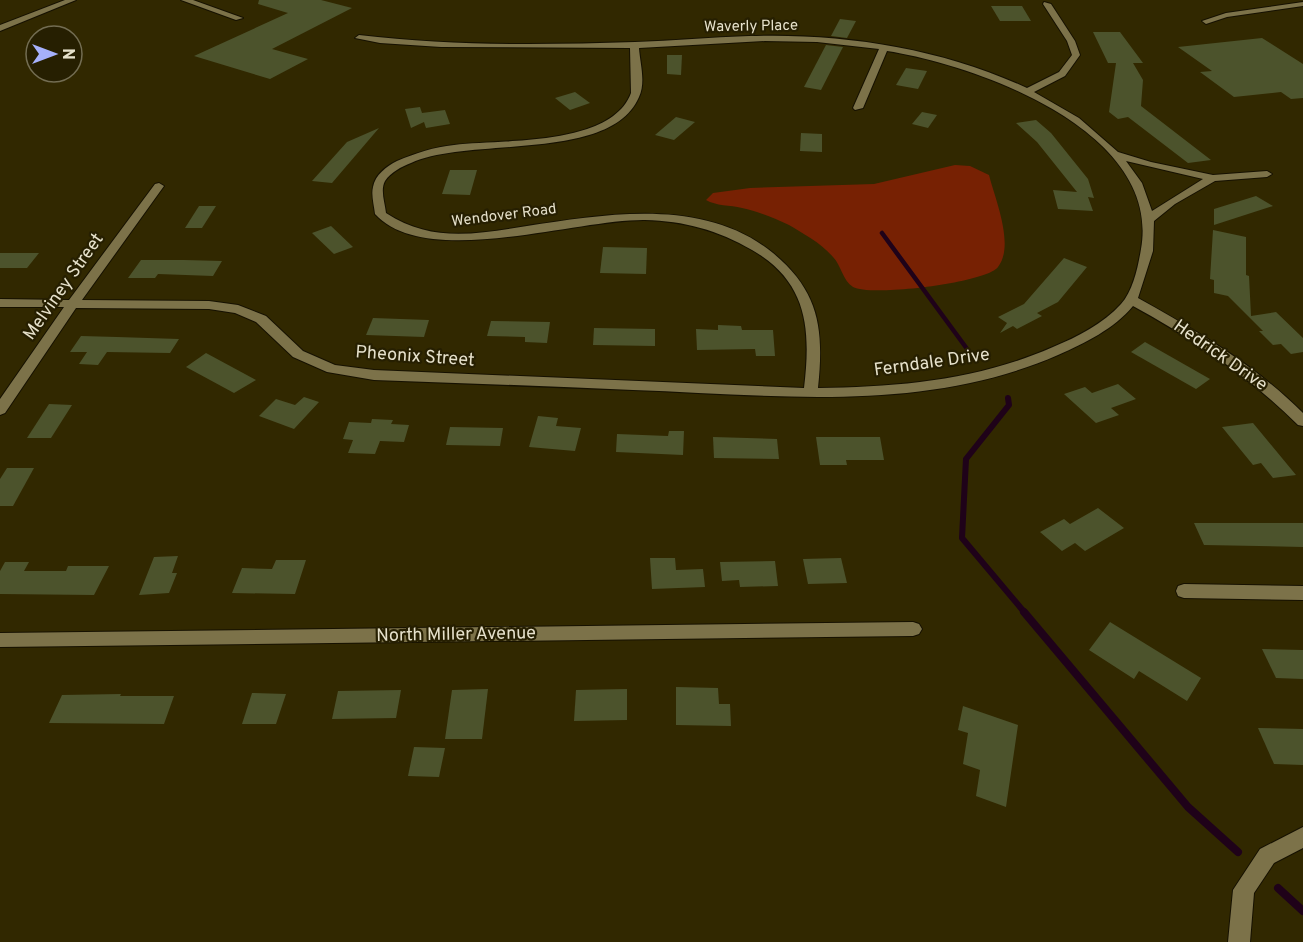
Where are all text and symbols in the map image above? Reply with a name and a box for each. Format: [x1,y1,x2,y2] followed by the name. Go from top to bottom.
[704,17,798,37] street label: Waverly Place
[24,24,84,84] north arrow
[57,48,77,60] text: N
[450,200,558,232] street label: Wendover Road
[19,229,109,345] street label: Melviney Street
[1168,315,1272,397] street label: Hedrick Drive
[355,341,475,373] street label: Pheonix Street
[873,343,991,383] street label: Ferndale Drive
[376,622,536,648] street label: North Miller Avenue

